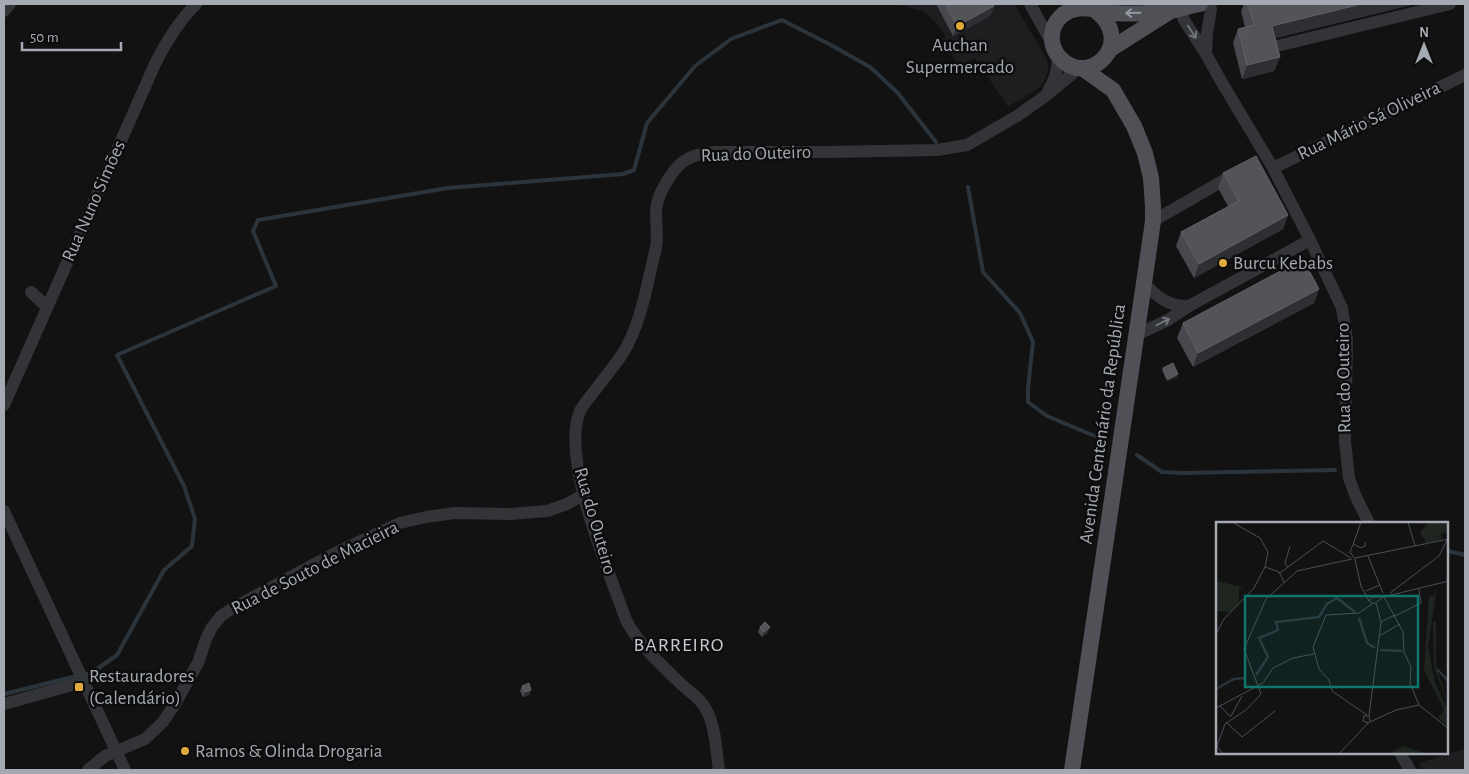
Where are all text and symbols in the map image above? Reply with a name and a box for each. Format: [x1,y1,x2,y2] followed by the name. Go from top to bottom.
[1126,8,1142,18] one-way arrow
[22,20,121,52] scale bar
[954,20,966,32] marker: Auchan Supermercado
[1399,20,1449,70] north arrow
[1187,25,1197,39] one-way arrow
[1419,26,1429,40] text: N
[30,30,59,45] text: 50 m
[906,36,1014,77] place label: Auchan Supermercado
[1295,78,1443,164] street label: Rua Mário Sá Oliveira
[59,138,129,264] street label: Rua Nuno Simões
[700,143,812,165] street label: Rua do Outeiro
[1233,254,1333,273] place label: Burcu Kebabs
[1217,257,1229,269] marker: Burcu Kebabs
[1077,303,1129,545] street label: Avenida Centenário da República
[1155,317,1170,326] one-way arrow
[1334,323,1354,433] street label: Rua do Outeiro
[571,465,619,577] street label: Rua do Outeiro
[228,518,402,618] street label: Rua de Souto de Macieira
[1216,522,1449,754] inset map
[633,635,725,655] district label: BARREIRO
[89,667,195,708] place label: Restauradores (Calendário)
[73,681,85,693] marker: Restauradores (Calendário)
[195,742,383,761] place label: Ramos & Olinda Drogaria
[179,745,191,757] marker: Ramos & Olinda Drogaria

